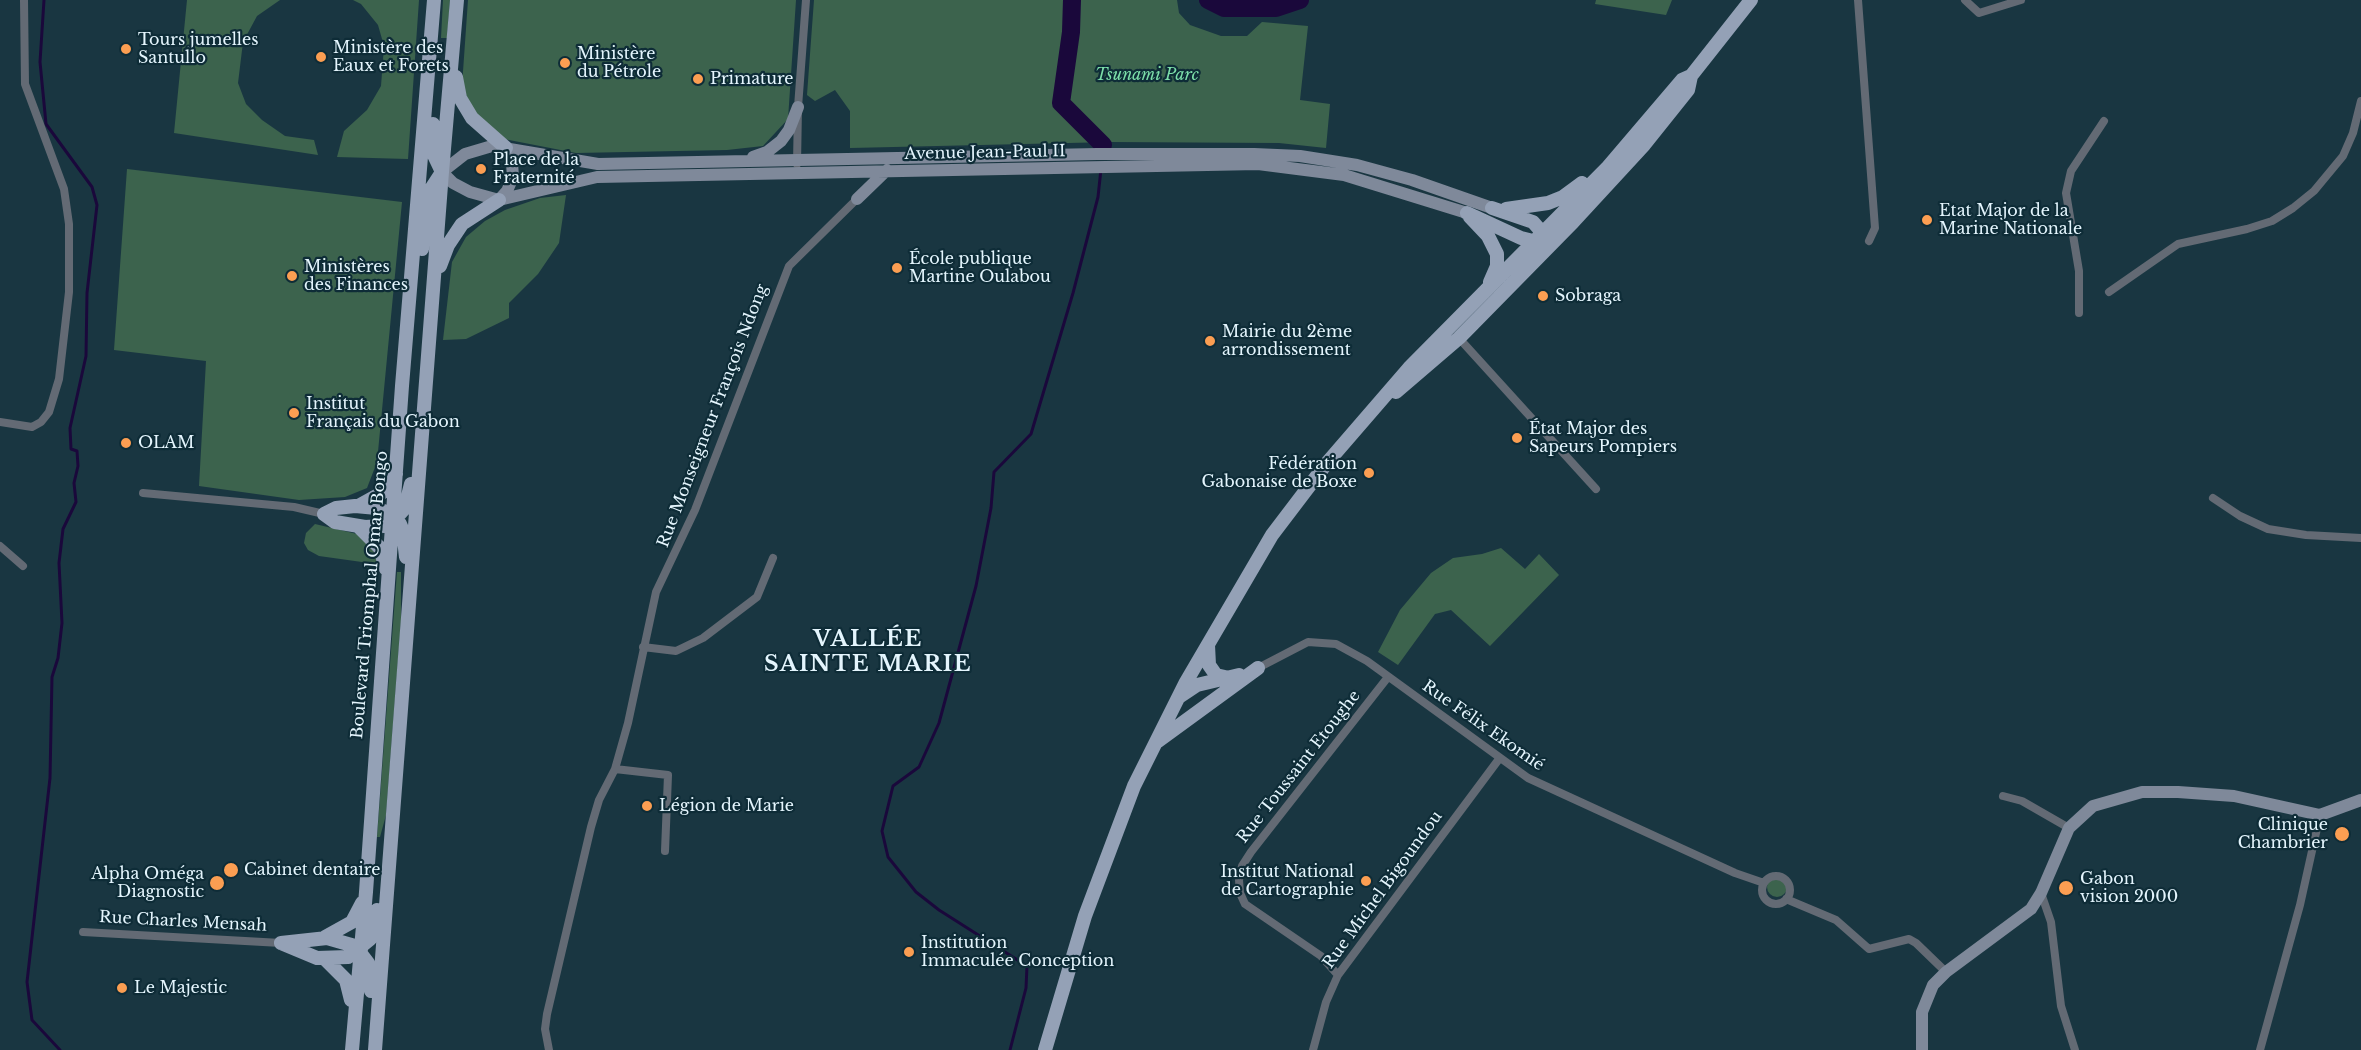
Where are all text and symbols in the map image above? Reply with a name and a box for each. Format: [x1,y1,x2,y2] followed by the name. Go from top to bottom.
[138,30,258,68] place label: Tours jumelles Santullo
[333,38,449,76] place label: Ministère des Eaux et Forets
[119,42,133,56] marker: Tours jumelles Santullo
[577,44,661,82] place label: Ministère du Pétrole
[314,50,328,64] marker: Ministère des Eaux et Forets
[558,56,572,70] marker: Ministère du Pétrole
[1095,65,1199,85] park label: Tsunami Parc
[710,69,794,89] place label: Primature
[691,72,705,86] marker: Primature
[904,142,1066,164] street label: Avenue Jean-Paul II
[493,150,579,188] place label: Place de la Fraternité
[474,162,488,176] marker: Place de la Fraternité
[1939,201,2082,239] place label: Etat Major de la Marine Nationale
[1920,213,1934,227] marker: Etat Major de la Marine Nationale
[909,249,1051,287] place label: École publique Martine Oulabou
[304,257,408,295] place label: Ministères des Finances
[890,261,904,275] marker: École publique Martine Oulabou
[285,269,299,283] marker: Ministères des Finances
[654,282,772,550] street label: Rue Monseigneur François Ndong
[1555,286,1621,306] place label: Sobraga
[1536,289,1550,303] marker: Sobraga
[1222,322,1352,360] place label: Mairie du 2ème arrondissement
[1203,334,1217,348] marker: Mairie du 2ème arrondissement
[306,394,460,432] place label: Institut Français du Gabon
[287,406,301,420] marker: Institut Français du Gabon
[1529,419,1677,457] place label: État Major des Sapeurs Pompiers
[1510,431,1524,445] marker: État Major des Sapeurs Pompiers
[138,433,194,453] place label: OLAM
[119,436,133,450] marker: OLAM
[348,450,392,740] street label: Boulevard Triomphal Omar Bongo
[1201,454,1357,492] place label: Fédération Gabonaise de Boxe
[1362,466,1376,480] marker: Fédération Gabonaise de Boxe
[764,627,972,678] district label: VALLÉE SAINTE MARIE
[1418,677,1548,775] street label: Rue Félix Ekomié
[1233,687,1365,847] street label: Rue Toussaint Etoughe
[659,796,794,816] place label: Légion de Marie
[640,799,654,813] marker: Légion de Marie
[1319,808,1447,972] street label: Rue Michel Bigoundou
[2238,815,2328,853] place label: Clinique Chambrier
[2333,825,2351,843] marker: Clinique Chambrier
[244,860,380,880] place label: Cabinet dentaire
[222,861,240,879] marker: Cabinet dentaire
[1220,862,1354,900] place label: Institut National de Cartographie
[91,864,204,902] place label: Alpha Oméga Diagnostic
[2080,869,2178,907] place label: Gabon vision 2000
[208,874,226,892] marker: Alpha Oméga Diagnostic
[1359,874,1373,888] marker: Institut National de Cartographie
[2057,879,2075,897] marker: Gabon vision 2000
[99,908,267,936] street label: Rue Charles Mensah
[921,933,1114,971] place label: Institution Immaculée Conception
[902,945,916,959] marker: Institution Immaculée Conception
[134,978,227,998] place label: Le Majestic
[115,981,129,995] marker: Le Majestic

